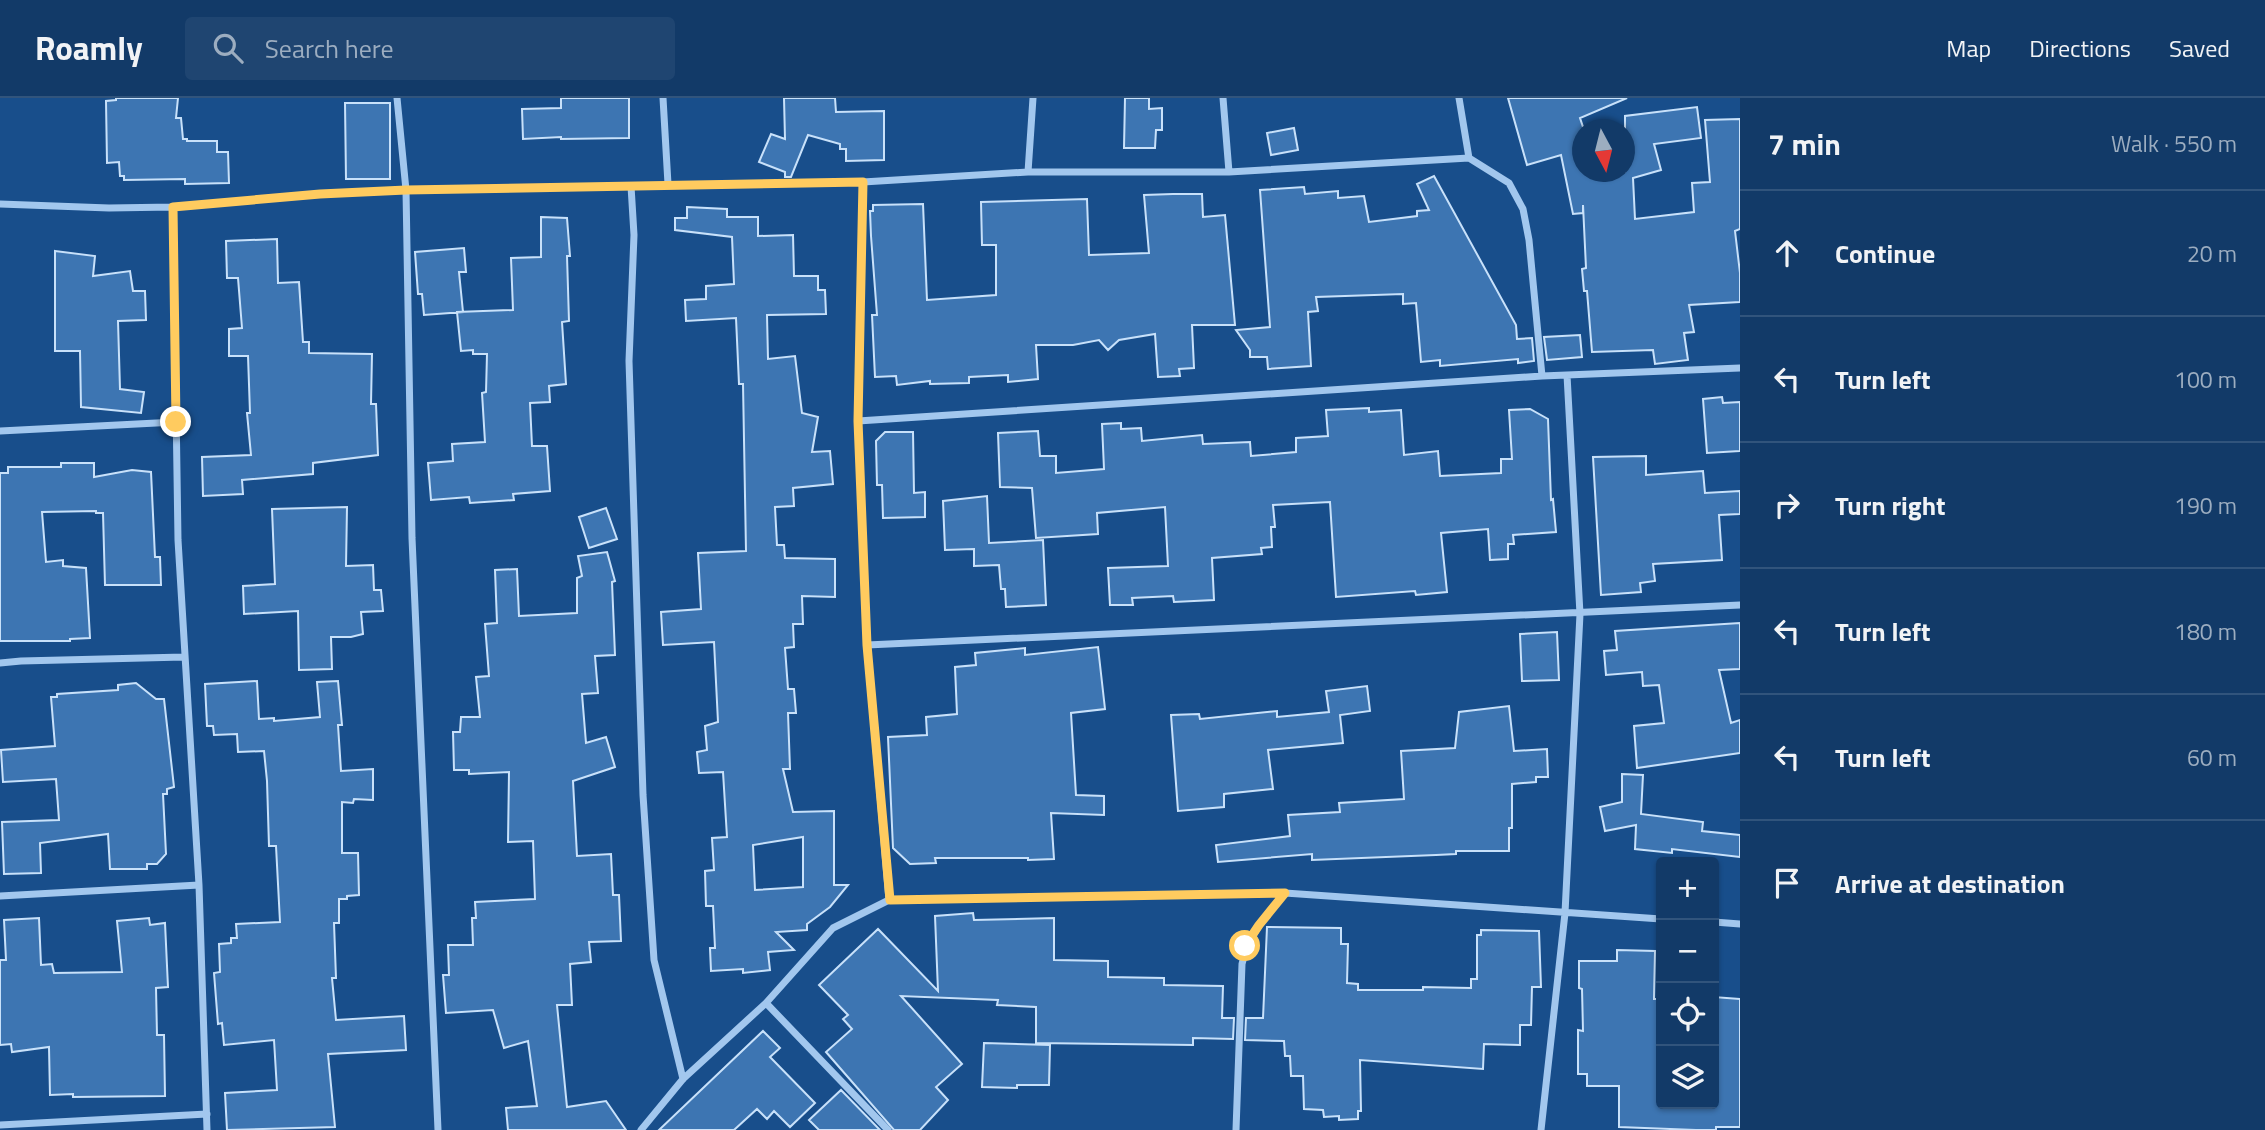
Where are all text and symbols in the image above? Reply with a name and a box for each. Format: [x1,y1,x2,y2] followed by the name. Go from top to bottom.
[185,17,675,80] search box
[35,23,143,73] text: Roamly
[209,29,247,67] icon: search
[265,29,394,68] text: Search here
[1946,30,1991,66] text: Map
[2029,30,2131,66] text: Directions
[2169,30,2230,66] text: Saved
[1572,119,1635,182] north arrow
[1768,121,1841,167] text: 7 min
[2111,126,2237,161] text: Walk · 550 m
[1768,234,1806,272] icon: ahead
[1835,234,1935,273] text: Continue
[2187,236,2237,271] text: 20 m
[1768,360,1806,398] icon: left
[1835,360,1930,399] text: Turn left
[2174,362,2237,397] text: 100 m
[160,406,191,437] route end
[1768,486,1806,524] icon: right
[1835,486,1946,525] text: Turn right
[2174,488,2237,523] text: 190 m
[1768,612,1806,650] icon: left
[1835,612,1930,651] text: Turn left
[2174,614,2237,649] text: 180 m
[1768,738,1806,776] icon: left
[1835,738,1930,777] text: Turn left
[2187,740,2237,775] text: 60 m
[1656,857,1719,1109] map controls
[1656,857,1719,920] button: +
[1768,864,1806,902] icon: arrive
[1835,864,2065,903] text: Arrive at destination
[1656,920,1719,983] button: −
[1229,930,1260,961] route start
[1656,983,1719,1046] button: locate
[1656,1046,1719,1109] button: layers

